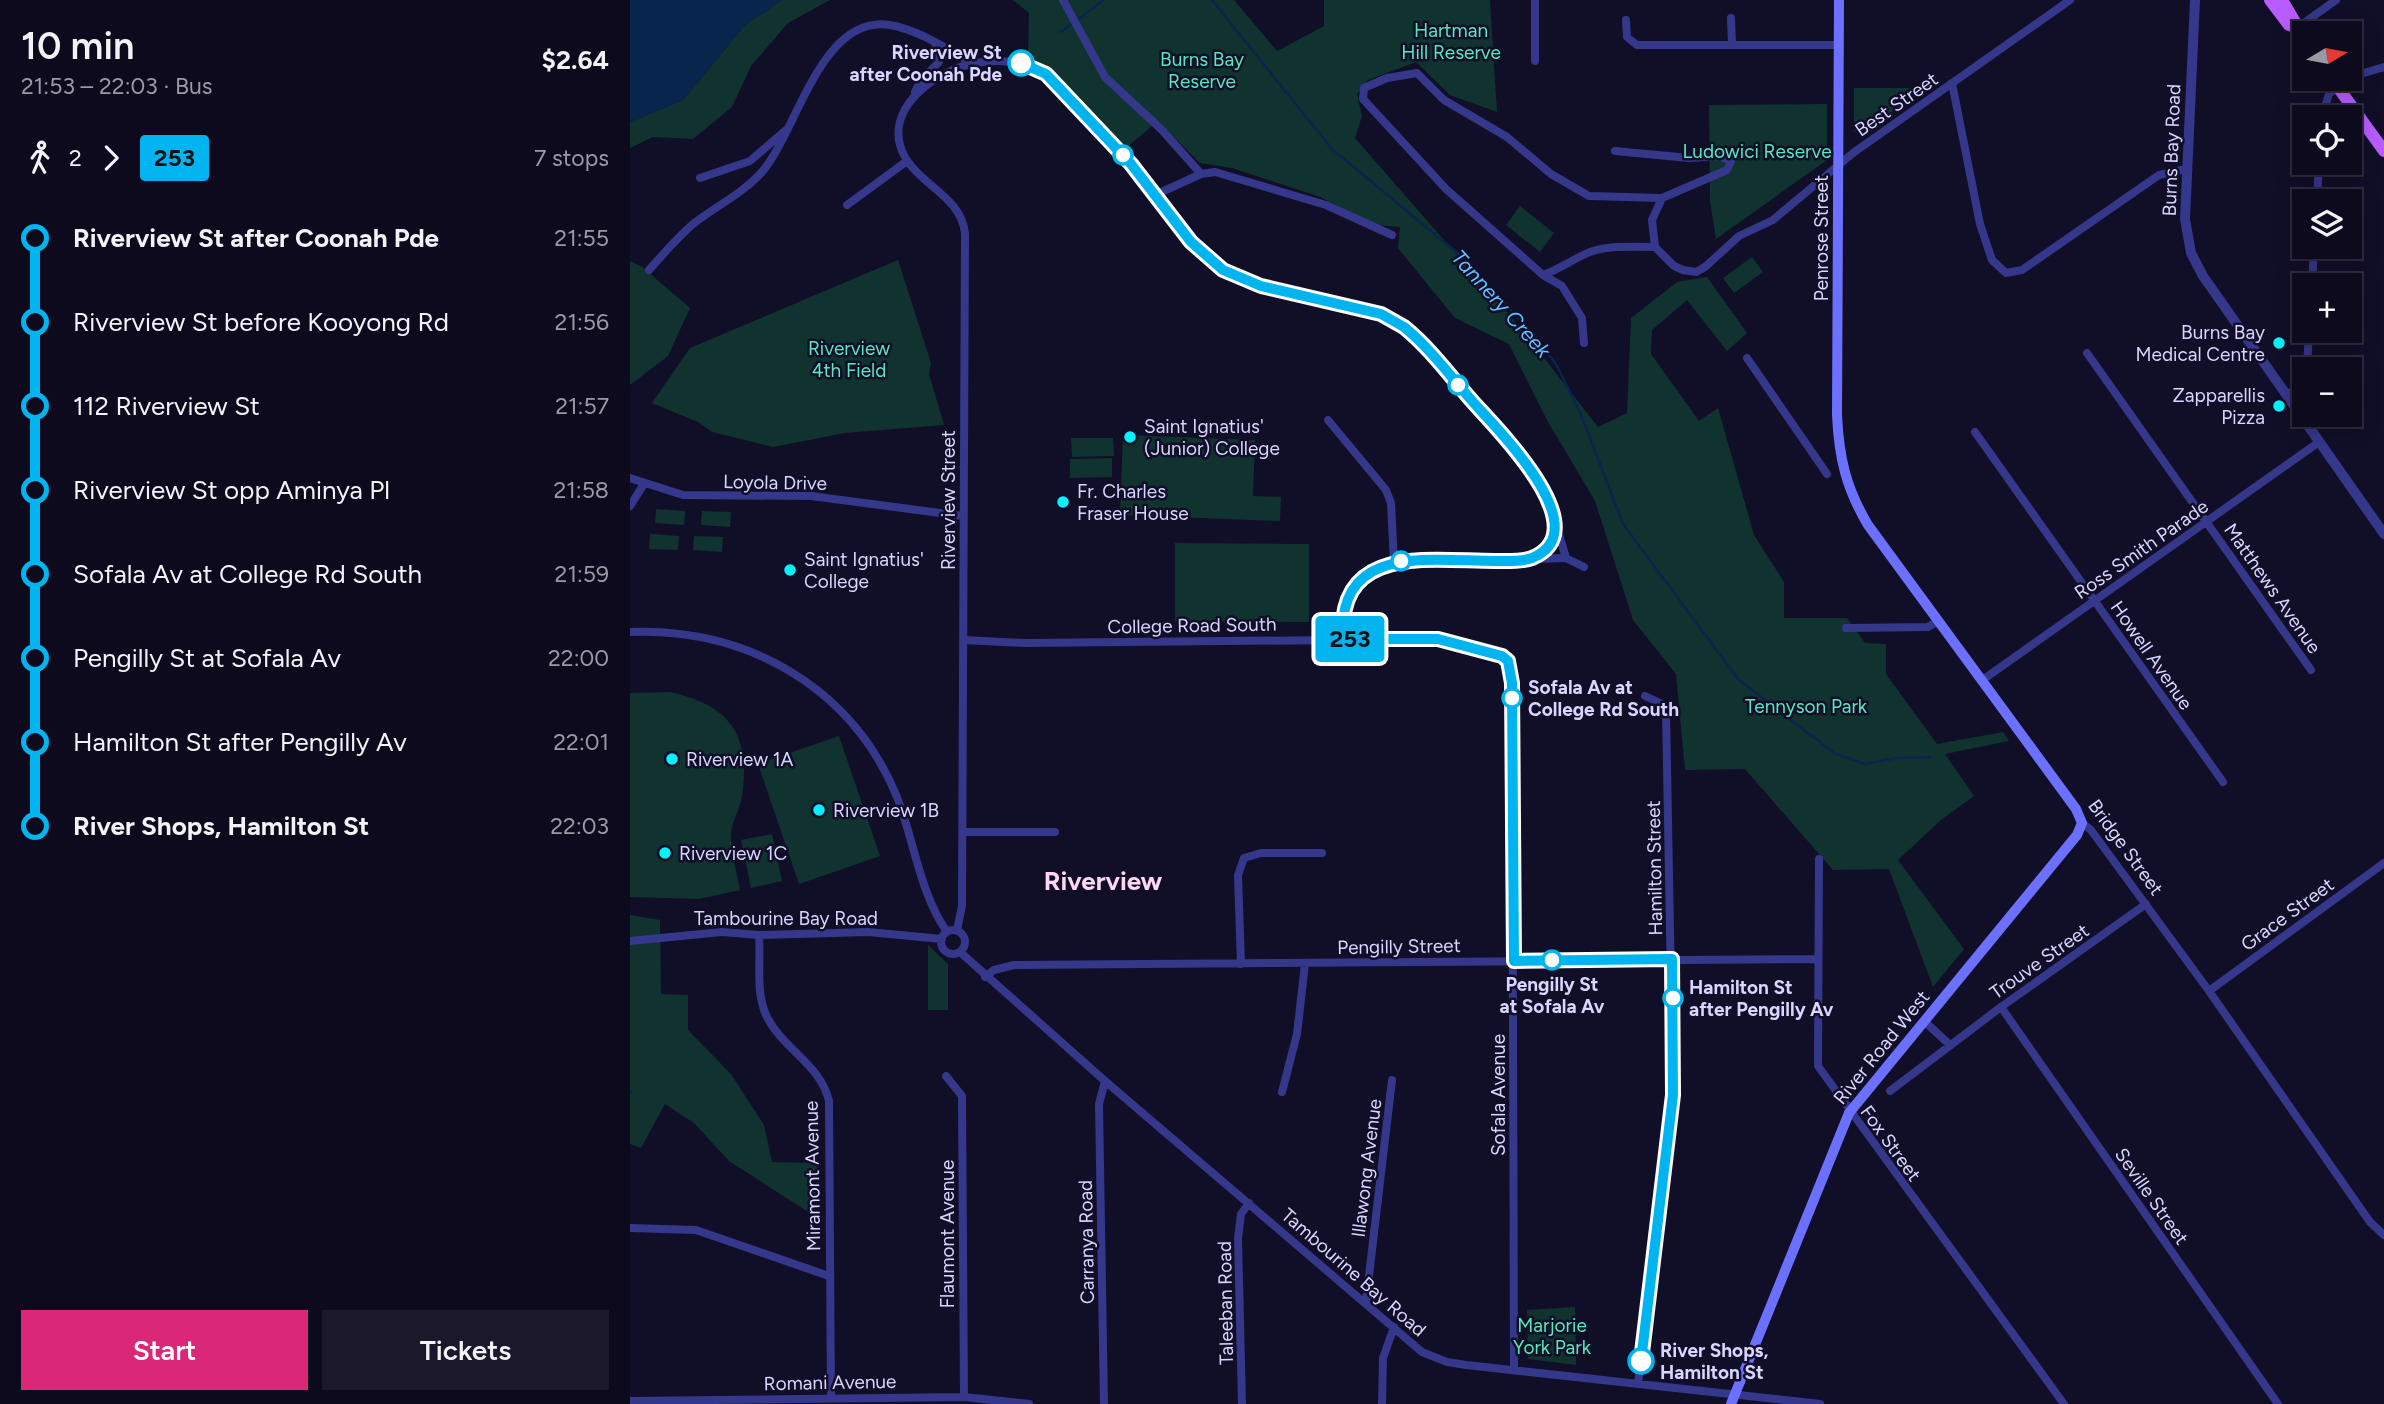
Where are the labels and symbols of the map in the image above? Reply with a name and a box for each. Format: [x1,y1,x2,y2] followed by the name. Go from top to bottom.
[1401,19,1501,64] park label: Hartman Hill Reserve
[2292,21,2362,91] north arrow
[849,41,1002,86] place label: Riverview St after Coonah Pde
[1160,48,1244,93] park label: Burns Bay Reserve
[1008,50,1034,76] marker: Riverview St after Coonah Pde
[1850,67,1942,141] street label: Best Street
[2158,83,2185,217] street label: Burns Bay Road
[1682,140,1832,163] park label: Ludowici Reserve
[1113,145,1133,165] unlabelled marker
[1810,175,1833,301] street label: Penrose Street
[1446,245,1557,363] water label: Tannery Creek
[2136,321,2265,366] place label: Burns Bay Medical Centre
[2271,335,2287,351] marker: Burns Bay Medical Centre
[808,337,890,382] park label: Riverview 4th Field
[1448,375,1468,395] unlabelled marker
[2173,384,2265,429] place label: Zapparellis Pizza
[2271,398,2287,414] marker: Zapparellis Pizza
[1144,415,1280,460] place label: Saint Ignatius' (Junior) College
[1122,429,1138,445] marker: Saint Ignatius' (Junior) College
[937,430,960,570] street label: Riverview Street
[723,470,827,495] street label: Loyola Drive
[1077,480,1189,525] place label: Fr. Charles Fraser House
[1055,494,1071,510] marker: Fr. Charles Fraser House
[2070,495,2213,604] street label: Ross Smith Parade
[2219,519,2326,658] street label: Matthews Avenue
[804,548,924,593] place label: Saint Ignatius' College
[1391,551,1411,571] unlabelled marker
[782,562,798,578] marker: Saint Ignatius' College
[2106,597,2198,714] street label: Howell Avenue
[1107,613,1277,638] street label: College Road South
[1310,616,1390,662] line badge: 253
[1528,676,1679,721] place label: Sofala Av at College Rd South
[1502,688,1522,708] marker: Sofala Av at College Rd South
[1745,695,1868,718] park label: Tennyson Park
[686,748,794,771] place label: Riverview 1A
[664,751,680,767] marker: Riverview 1A
[2083,795,2168,900] street label: Bridge Street
[833,799,939,822] place label: Riverview 1B
[1642,800,1667,936] street label: Hamilton Street
[811,802,827,818] marker: Riverview 1B
[679,842,788,865] place label: Riverview 1C
[657,845,673,861] marker: Riverview 1C
[1044,865,1163,897] district label: Riverview
[2236,873,2338,956] street label: Grace Street
[694,907,878,930] street label: Tambourine Bay Road
[1985,919,2093,1004] street label: Trouve Street
[1337,934,1461,959] street label: Pengilly Street
[1542,950,1562,970] marker: Pengilly St at Sofala Av
[1500,973,1605,1018] place label: Pengilly St at Sofala Av
[1689,976,1834,1021] place label: Hamilton St after Pengilly Av
[1828,986,1934,1109] street label: River Road West
[1663,988,1683,1008] marker: Hamilton St after Pengilly Av
[1487,1034,1510,1156] street label: Sofala Avenue
[1347,1097,1386,1239] street label: Illawong Avenue
[800,1101,825,1251] street label: Miramont Avenue
[1855,1101,1926,1186] street label: Fox Street
[2110,1144,2193,1249] street label: Seville Street
[936,1160,959,1308] street label: Flaumont Avenue
[1074,1180,1099,1304] street label: Carranya Road
[1277,1203,1431,1341] street label: Tambourine Bay Road
[1213,1241,1238,1365] street label: Taleeban Road
[1513,1314,1592,1359] park label: Marjorie York Park
[1660,1339,1768,1384] place label: River Shops, Hamilton St
[1628,1348,1654,1374] marker: River Shops, Hamilton St
[763,1370,897,1395] street label: Romani Avenue

